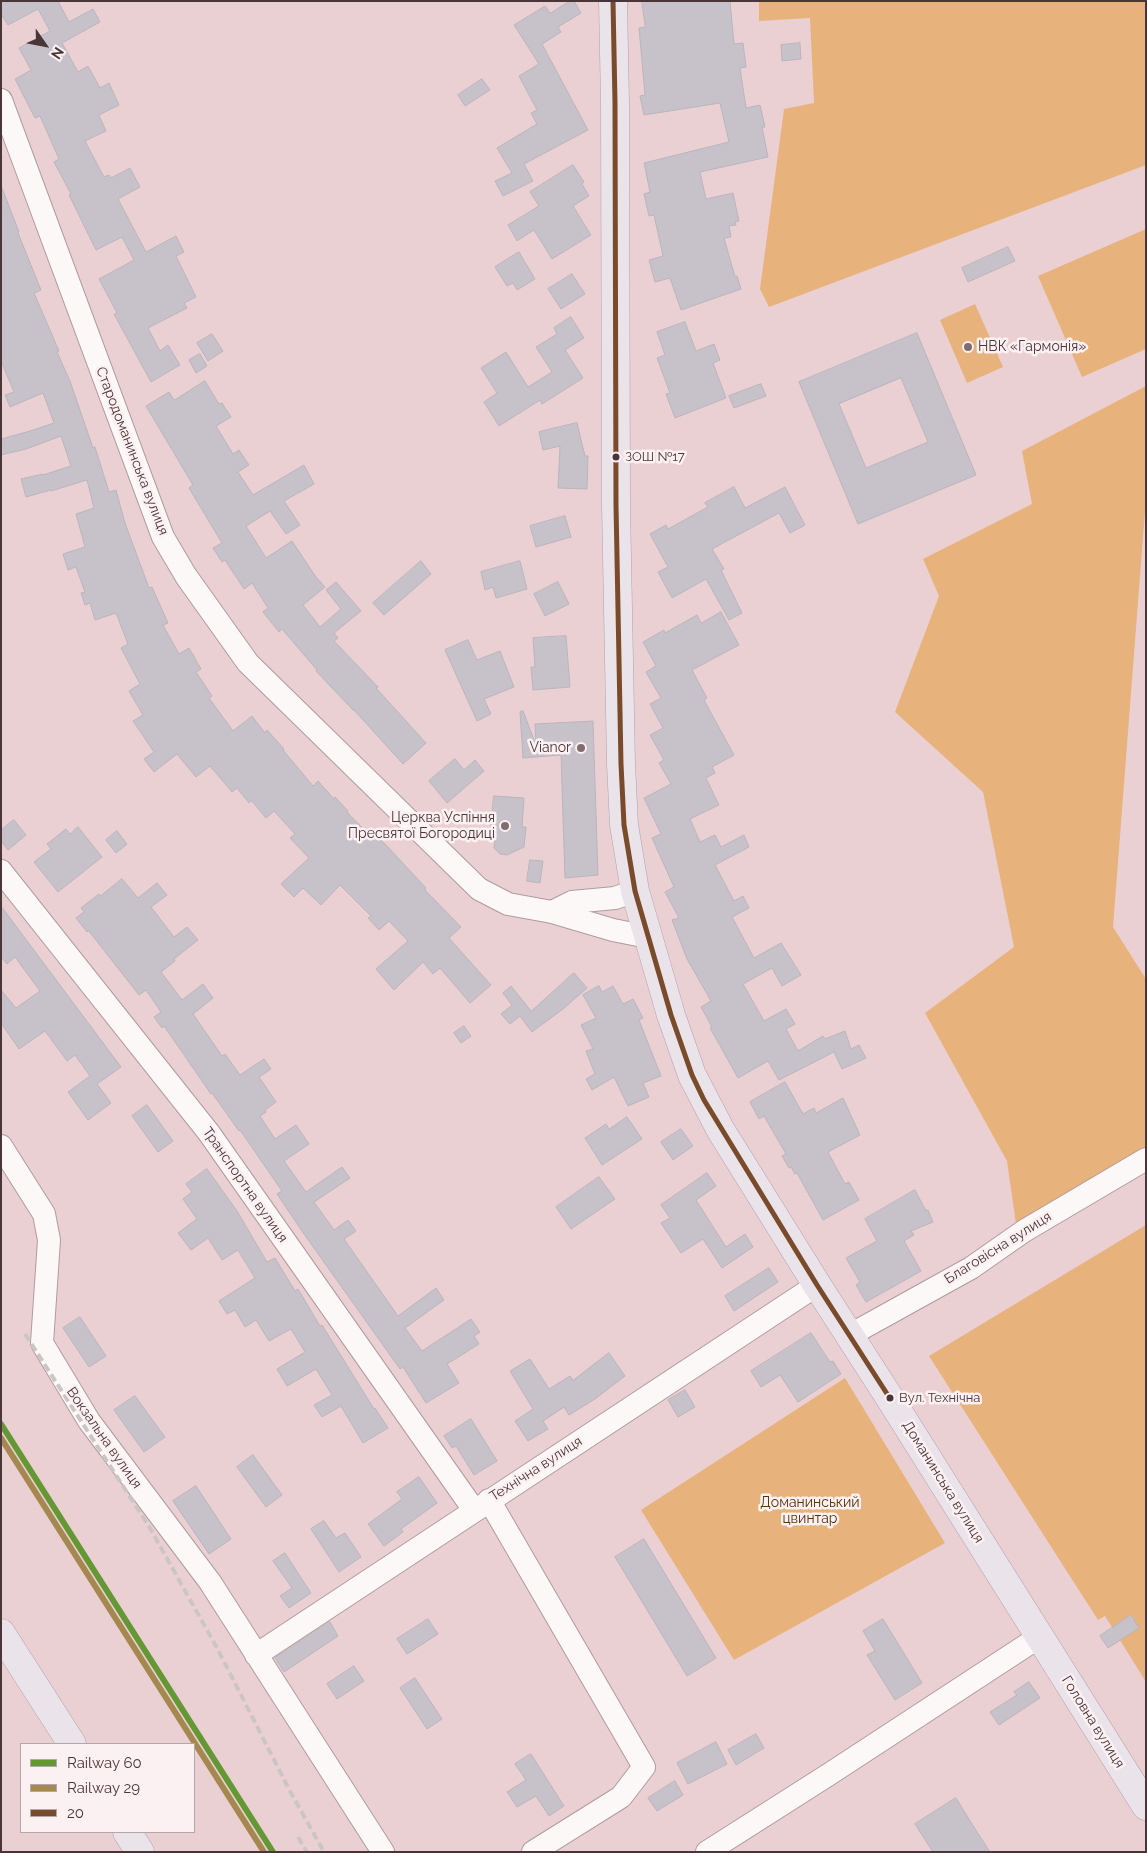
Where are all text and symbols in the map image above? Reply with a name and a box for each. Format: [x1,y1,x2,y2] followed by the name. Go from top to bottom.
[20,20,70,70] north arrow
[48,44,67,62] text: N
[978,339,1086,355] place label: НВК «Гармонія»
[962,341,974,353] marker: НВК «Гармонія»
[92,364,172,538] street label: Стародоманинська вулиця
[625,449,685,465] place label: ЗОШ №17
[611,452,621,462] marker: ЗОШ №17
[529,740,571,756] place label: Vianor
[575,742,587,754] marker: Vianor
[348,810,495,842] place label: Церква Успіння Пресвятої Богородиці
[499,820,511,832] marker: Церква Успіння Пресвятої Богородиці
[199,1124,291,1246] street label: Транспортна вулиця
[941,1208,1055,1288] street label: Благовісна вулиця
[63,1384,145,1492] street label: Вокзальна вулиця
[899,1390,980,1406] place label: Вул. Технічна
[885,1393,895,1403] marker: Вул. Технічна
[899,1418,987,1546] street label: Доманинська вулиця
[487,1433,585,1505] street label: Технічна вулиця
[760,1495,860,1528] park label: Доманинський цвинтар
[1058,1673,1128,1771] street label: Головна вулиця
[20,1743,195,1833] legend
[67,1754,142,1772] text: Railway 60
[67,1779,140,1797] text: Railway 29
[67,1804,84,1822] text: 20

